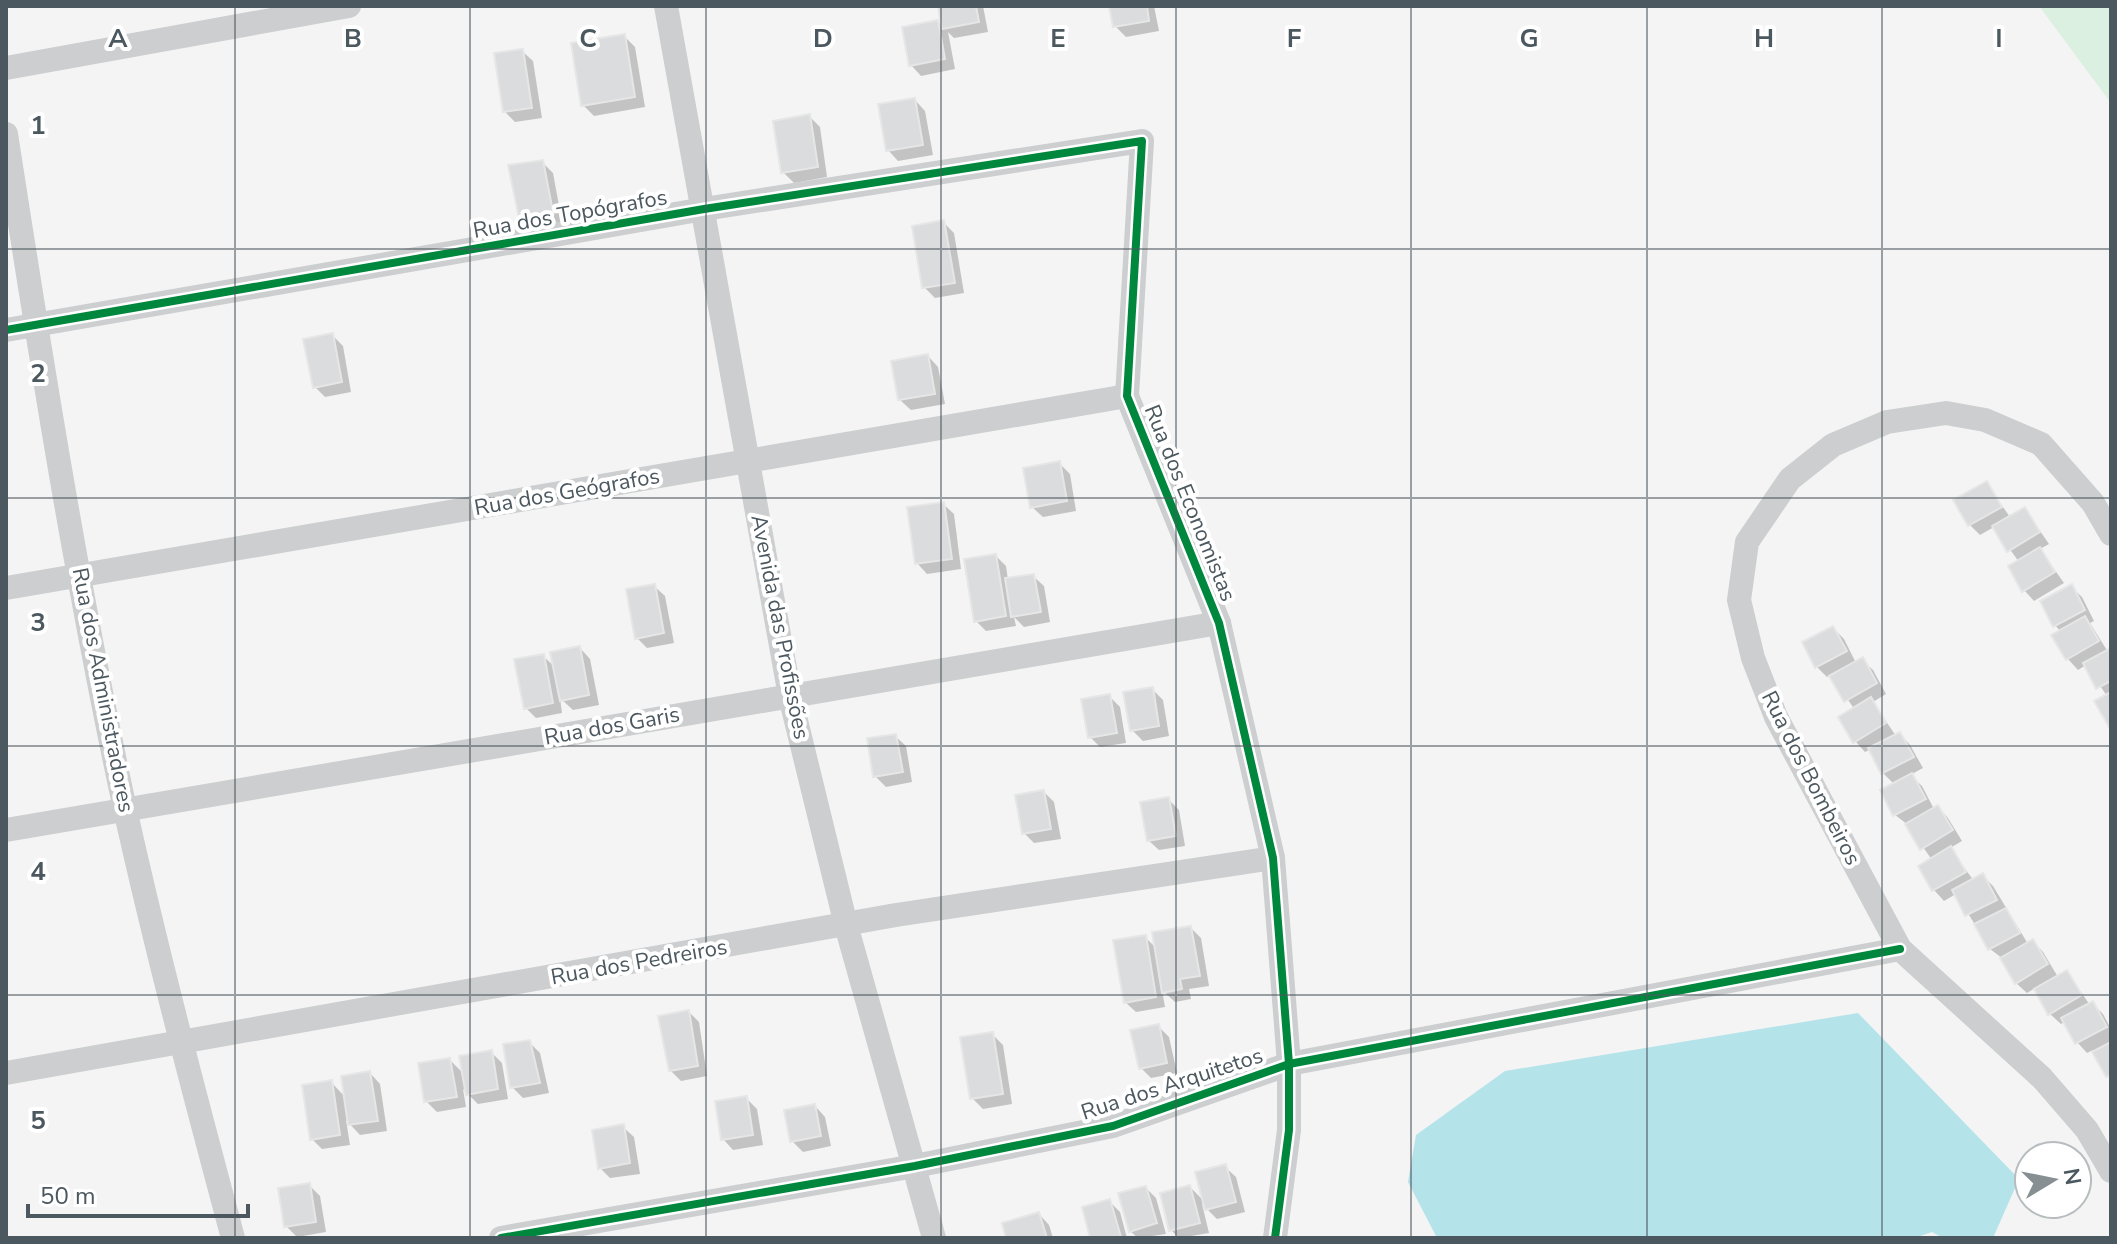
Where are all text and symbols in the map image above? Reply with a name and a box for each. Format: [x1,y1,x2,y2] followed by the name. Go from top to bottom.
[108,21,128,56] text: A
[344,21,362,56] text: B
[579,21,597,56] text: C
[813,21,833,56] text: D
[1050,21,1066,56] text: E
[1287,21,1301,56] text: F
[1519,21,1539,56] text: G
[1754,21,1774,56] text: H
[1995,21,2003,56] text: I
[30,108,46,143] text: 1
[471,182,669,246] street label: Rua dos Topógrafos
[30,356,46,391] text: 2
[1137,400,1243,606] street label: Rua dos Economistas
[472,461,662,523] street label: Rua dos Geógrafos
[743,512,817,742] street label: Avenida das Profissões
[65,565,141,815] street label: Rua dos Administradores
[30,605,46,640] text: 3
[1754,686,1868,870] street label: Rua dos Bombeiros
[542,699,682,753] street label: Rua dos Garis
[30,854,46,889] text: 4
[548,932,730,992] street label: Rua dos Pedreiros
[1077,1040,1267,1128] street label: Rua dos Arquitetos
[30,1103,46,1138] text: 5
[2013,1140,2093,1220] north arrow
[2056,1166,2088,1187] text: N
[28,1168,248,1218] scale bar
[40,1180,96,1212] text: 50 m

